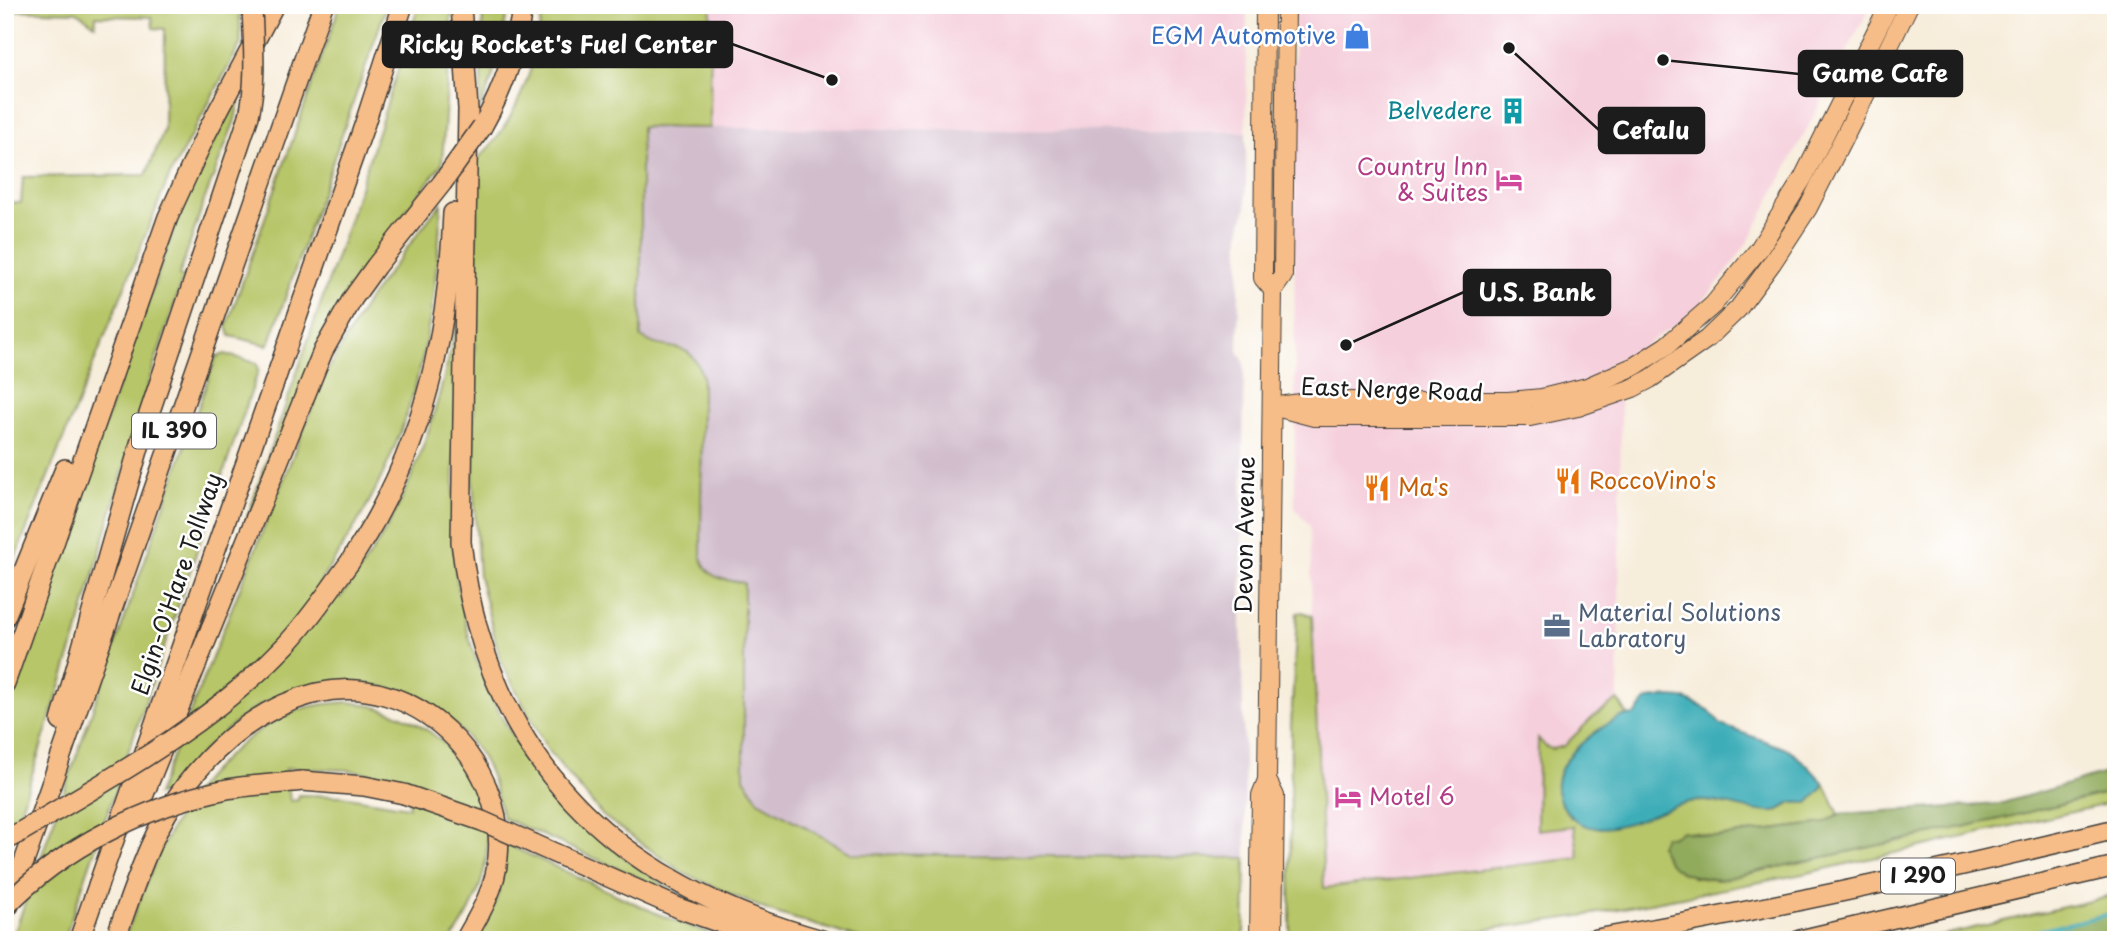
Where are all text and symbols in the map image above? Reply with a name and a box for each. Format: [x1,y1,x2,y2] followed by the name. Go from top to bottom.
[1151,17,1336,52] place label: EGM Automotive
[1342,21,1372,51] shop icon: EGM Automotive
[383,22,732,67] callout: Ricky Rocket's Fuel Center
[399,25,718,61] text: Ricky Rocket's Fuel Center
[1799,51,1962,96] callout: Game Cafe
[1812,54,1948,90] text: Game Cafe
[1387,92,1492,127] place label: Belvedere
[1498,96,1528,126] building icon: Belvedere
[1599,108,1704,153] callout: Cefalu
[1612,111,1690,147] text: Cefalu
[1357,148,1488,209] place label: Country Inn & Suites
[1494,165,1524,195] hotel icon: Country Inn & Suites
[1464,270,1610,315] callout: U.S. Bank
[1478,273,1596,309] text: U.S. Bank
[1300,368,1484,409] street label: East Nerge Road
[132,414,216,448] road number: IL 390
[1225,456,1262,614] street label: Devon Avenue
[1589,462,1716,497] place label: RoccoVino's
[1553,466,1583,496] restaurant icon: RoccoVino's
[121,468,230,699] street label: Elgin-O'Hare Tollway
[1398,469,1448,504] place label: Ma's
[1362,473,1392,503] restaurant icon: Ma's
[1578,594,1781,655] place label: Material Solutions Labratory
[1542,611,1572,641] office icon: Material Solutions Labratory
[1369,778,1455,813] place label: Motel 6
[1333,782,1363,812] hotel icon: Motel 6
[1881,858,1955,894] road number: I 290

